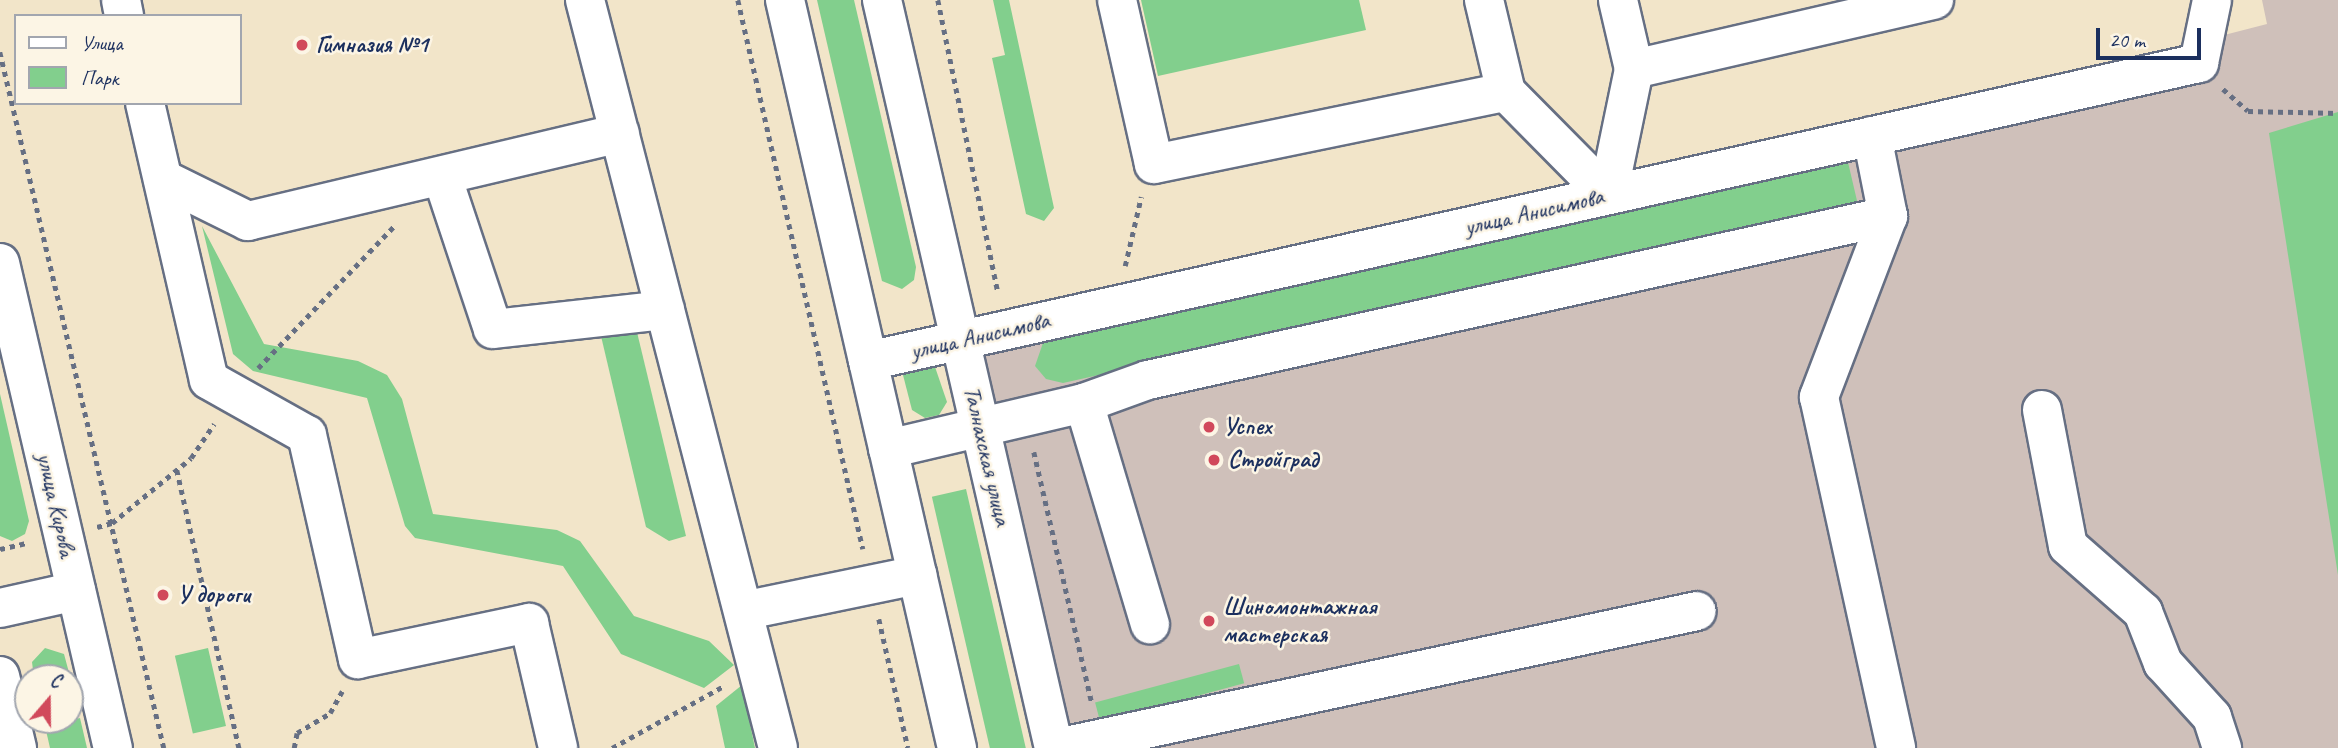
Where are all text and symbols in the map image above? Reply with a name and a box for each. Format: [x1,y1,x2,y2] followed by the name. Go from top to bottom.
[14,14,242,105] legend
[2100,14,2205,58] scale bar
[2109,27,2145,53] text: 20 m
[81,30,123,56] text: Улица
[316,31,428,59] place label: Гимназия №1
[294,37,310,53] marker: Гимназия №1
[81,65,118,91] text: Парк
[1462,182,1606,242] street label: улица Анисимова
[908,306,1052,366] street label: улица Анисимова
[957,383,1017,529] street label: Талнахская улица
[1223,413,1272,441] place label: Успех
[1201,419,1217,435] marker: Успех
[1228,446,1319,474] place label: Стройград
[30,450,82,560] street label: улица Кирова
[1206,452,1222,468] marker: Стройград
[177,581,250,609] place label: У дороги
[155,587,171,603] marker: У дороги
[1223,593,1377,649] place label: Шиномонтажная мастерская
[1201,613,1217,629] marker: Шиномонтажная мастерская
[14,664,84,734] north arrow
[47,668,64,694] text: С

